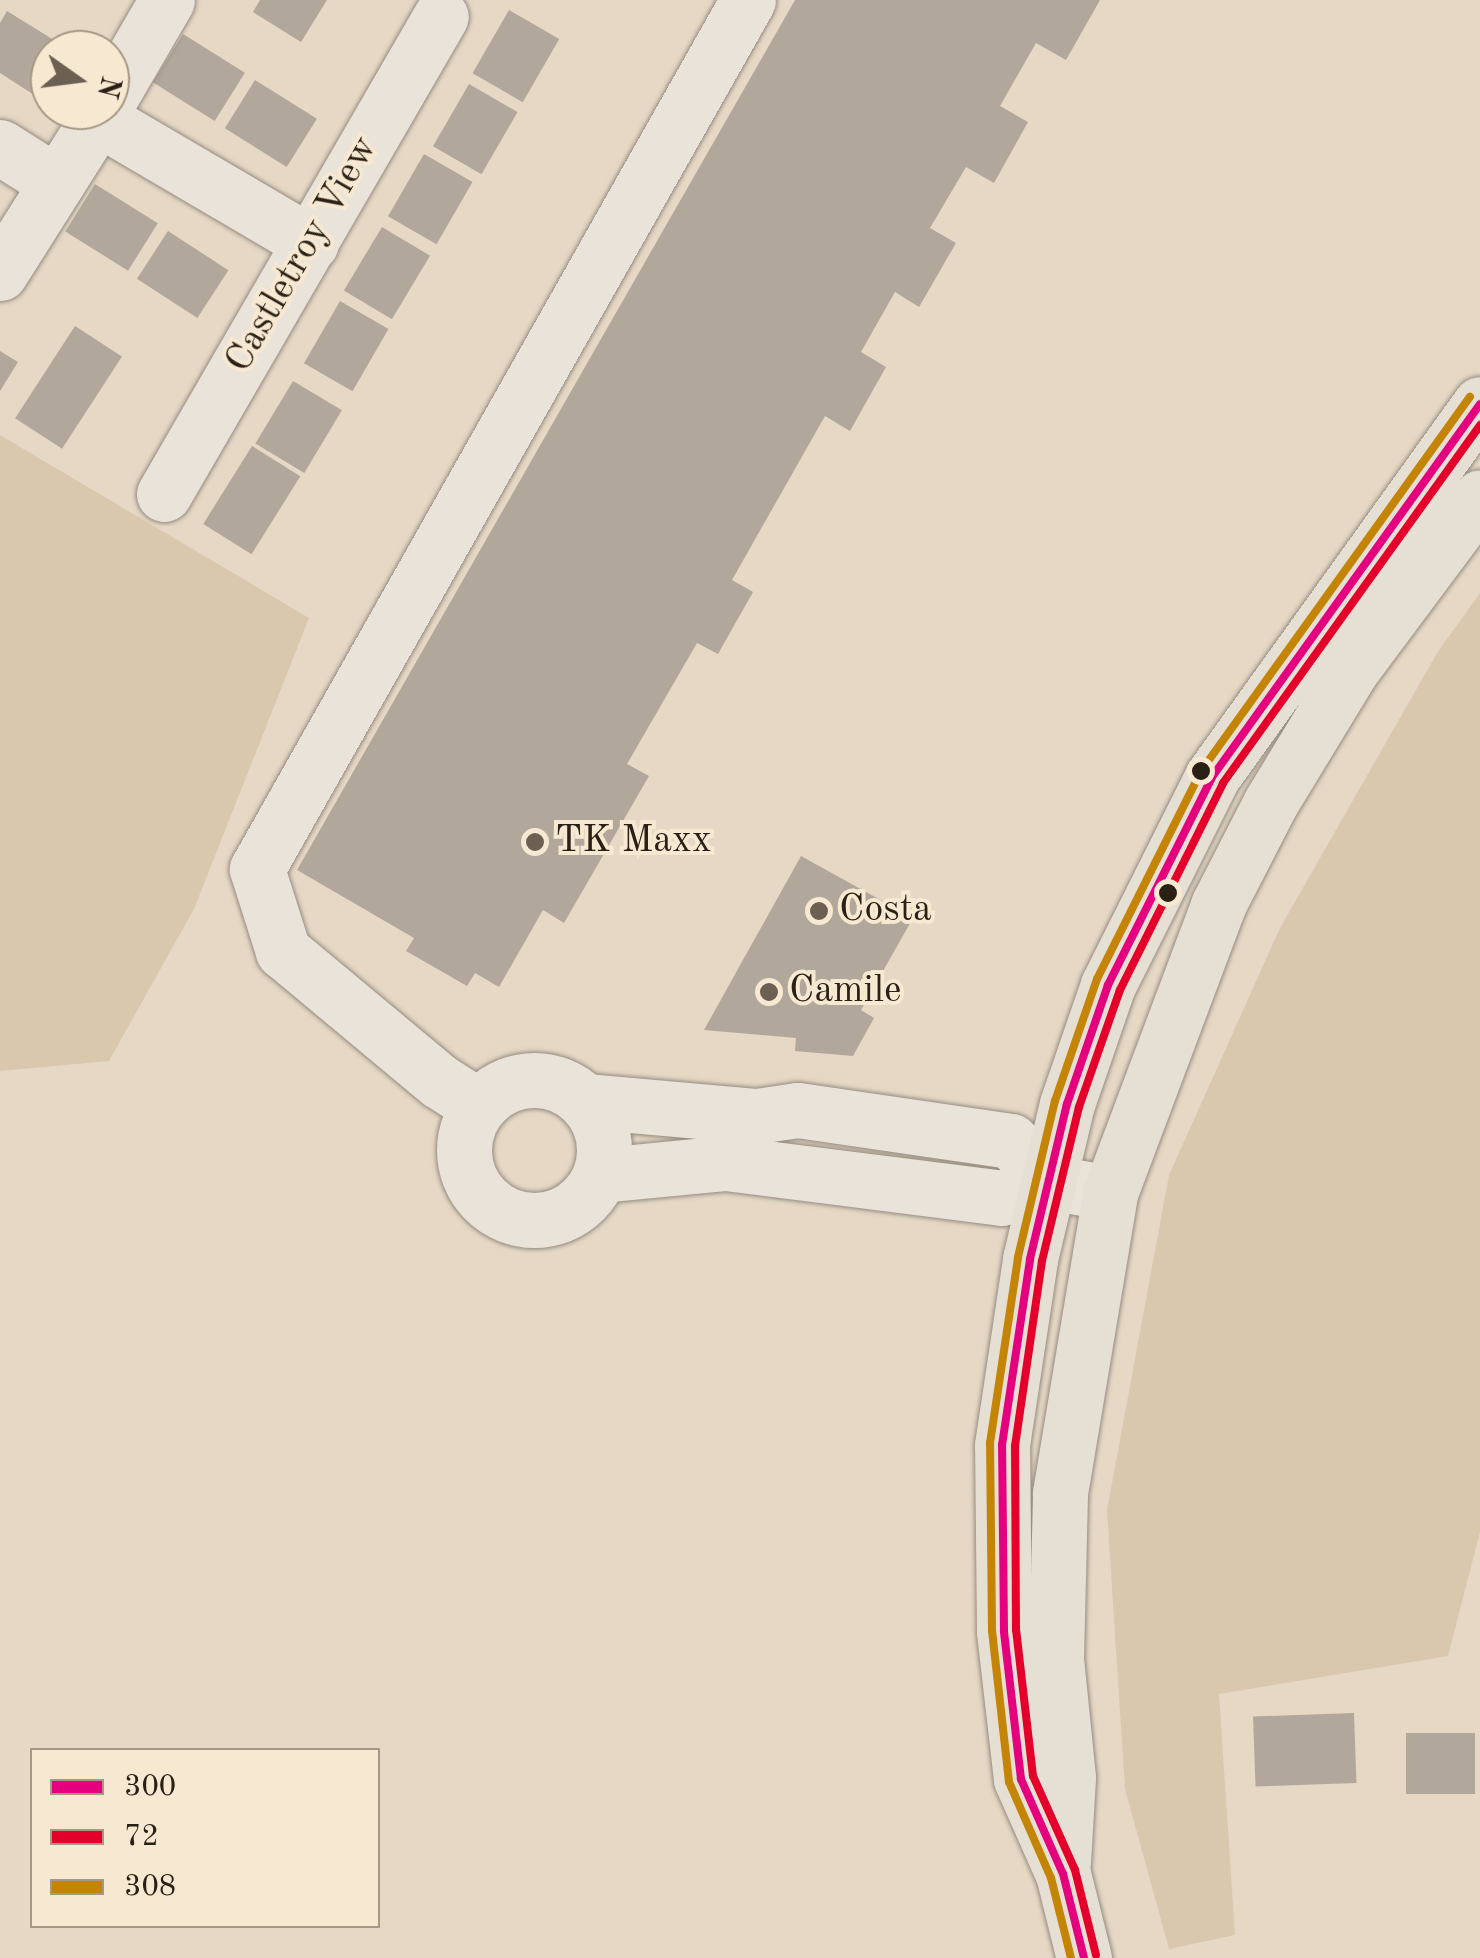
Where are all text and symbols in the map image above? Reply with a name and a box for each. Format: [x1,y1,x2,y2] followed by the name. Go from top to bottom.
[30,30,130,130] north arrow
[91,73,123,101] text: N
[217,129,389,381] street label: Castletroy View
[1191,761,1211,781] unlabelled marker
[555,819,712,865] place label: TK Maxx
[524,831,546,853] marker: TK Maxx
[1158,883,1178,903] unlabelled marker
[839,888,932,934] place label: Costa
[808,900,830,922] marker: Costa
[789,969,901,1015] place label: Camile
[758,981,780,1003] marker: Camile
[30,1748,380,1928] legend
[124,1772,176,1802] text: 300
[124,1822,159,1852] text: 72
[124,1872,176,1902] text: 308

